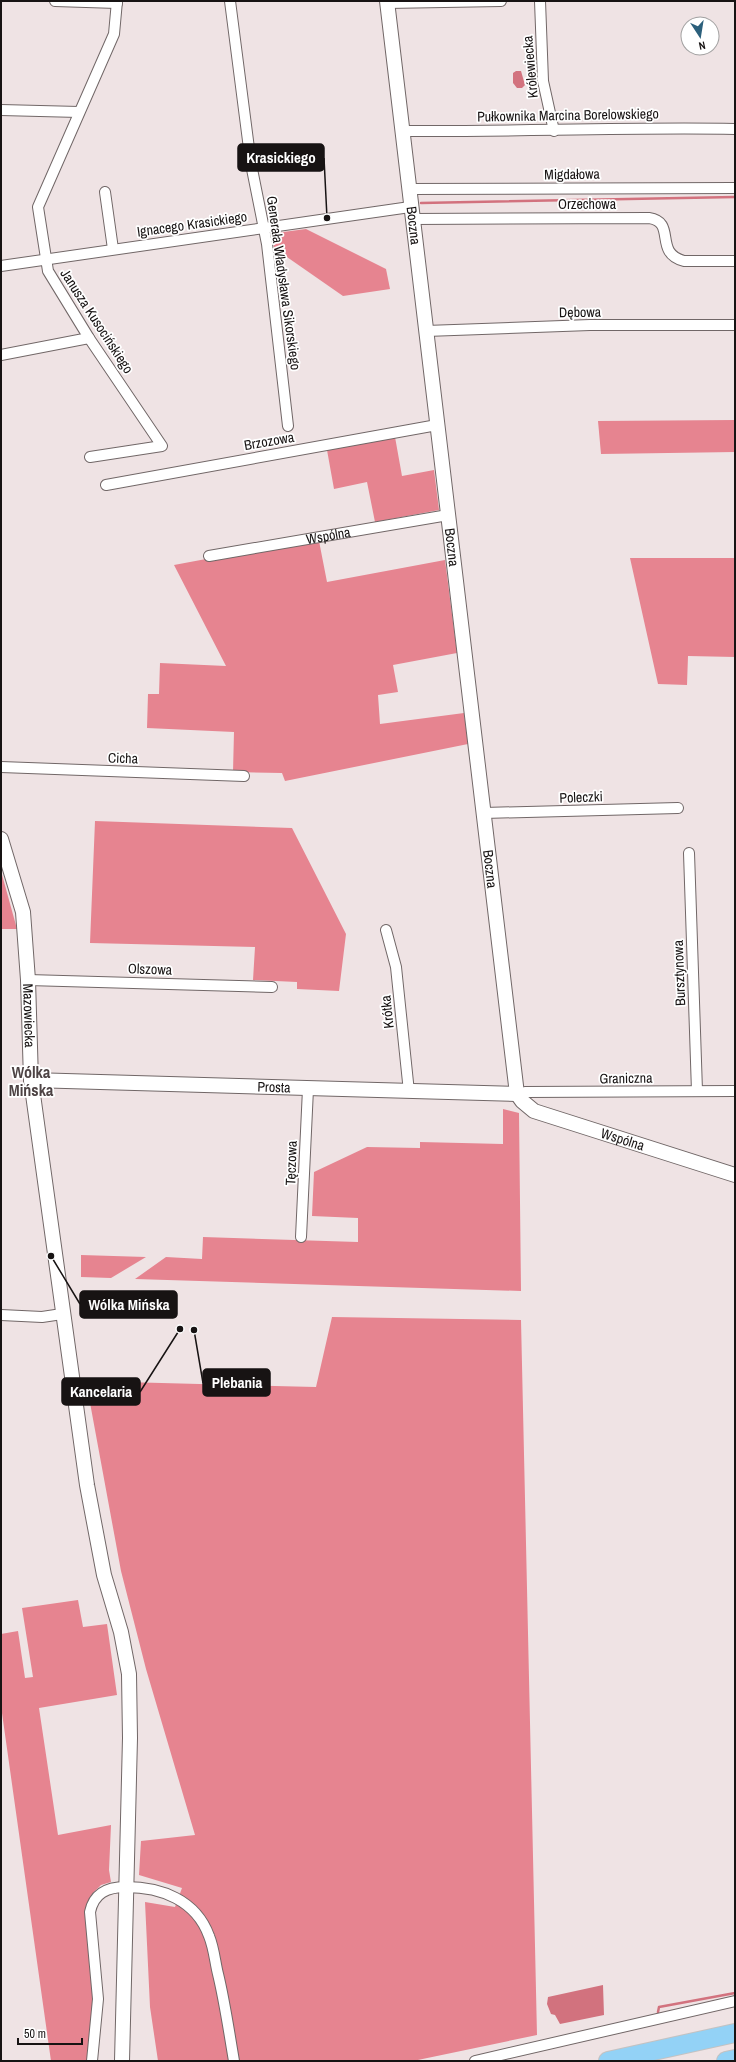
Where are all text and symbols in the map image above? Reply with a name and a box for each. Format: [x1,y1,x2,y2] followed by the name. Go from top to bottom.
[680,16,720,56] north arrow
[518,34,542,99] street label: Królewiecka
[697,38,707,53] text: N
[477,104,659,126] street label: Pułkownika Marcina Borelowskiego
[238,144,324,171] callout: Krasickiego
[246,147,316,168] text: Krasickiego
[544,165,601,183] street label: Migdałowa
[263,195,305,371] street label: Generała Władysława Sikorskiego
[558,195,617,213] street label: Orzechowa
[402,205,425,246] street label: Boczna
[136,207,248,241] street label: Ignacego Krasickiego
[56,265,138,377] street label: Janusza Kusocińskiego
[559,303,602,321] street label: Dębowa
[243,428,296,454] street label: Brzozowa
[305,523,352,548] street label: Wspólna
[441,527,463,568] street label: Boczna
[108,748,139,768] street label: Cicha
[559,787,603,807] street label: Poleczki
[479,849,501,890] street label: Boczna
[669,939,689,1006] street label: Bursztynowa
[128,959,173,979] street label: Olszowa
[19,983,39,1048] street label: Mazowiecka
[376,994,398,1029] street label: Krótka
[9,1061,54,1101] district label: Wólka Mińska
[599,1069,653,1087] street label: Graniczna
[257,1078,291,1096] street label: Prosta
[599,1124,647,1155] street label: Wspólna
[281,1140,301,1186] street label: Tęczowa
[80,1291,177,1318] callout: Wólka Mińska
[88,1294,170,1315] text: Wólka Mińska
[203,1369,270,1396] callout: Plebania
[212,1372,262,1393] text: Plebania
[62,1378,140,1405] callout: Kancelaria
[70,1381,132,1402] text: Kancelaria
[18,2020,82,2046] scale bar
[24,2026,46,2042] text: 50 m

